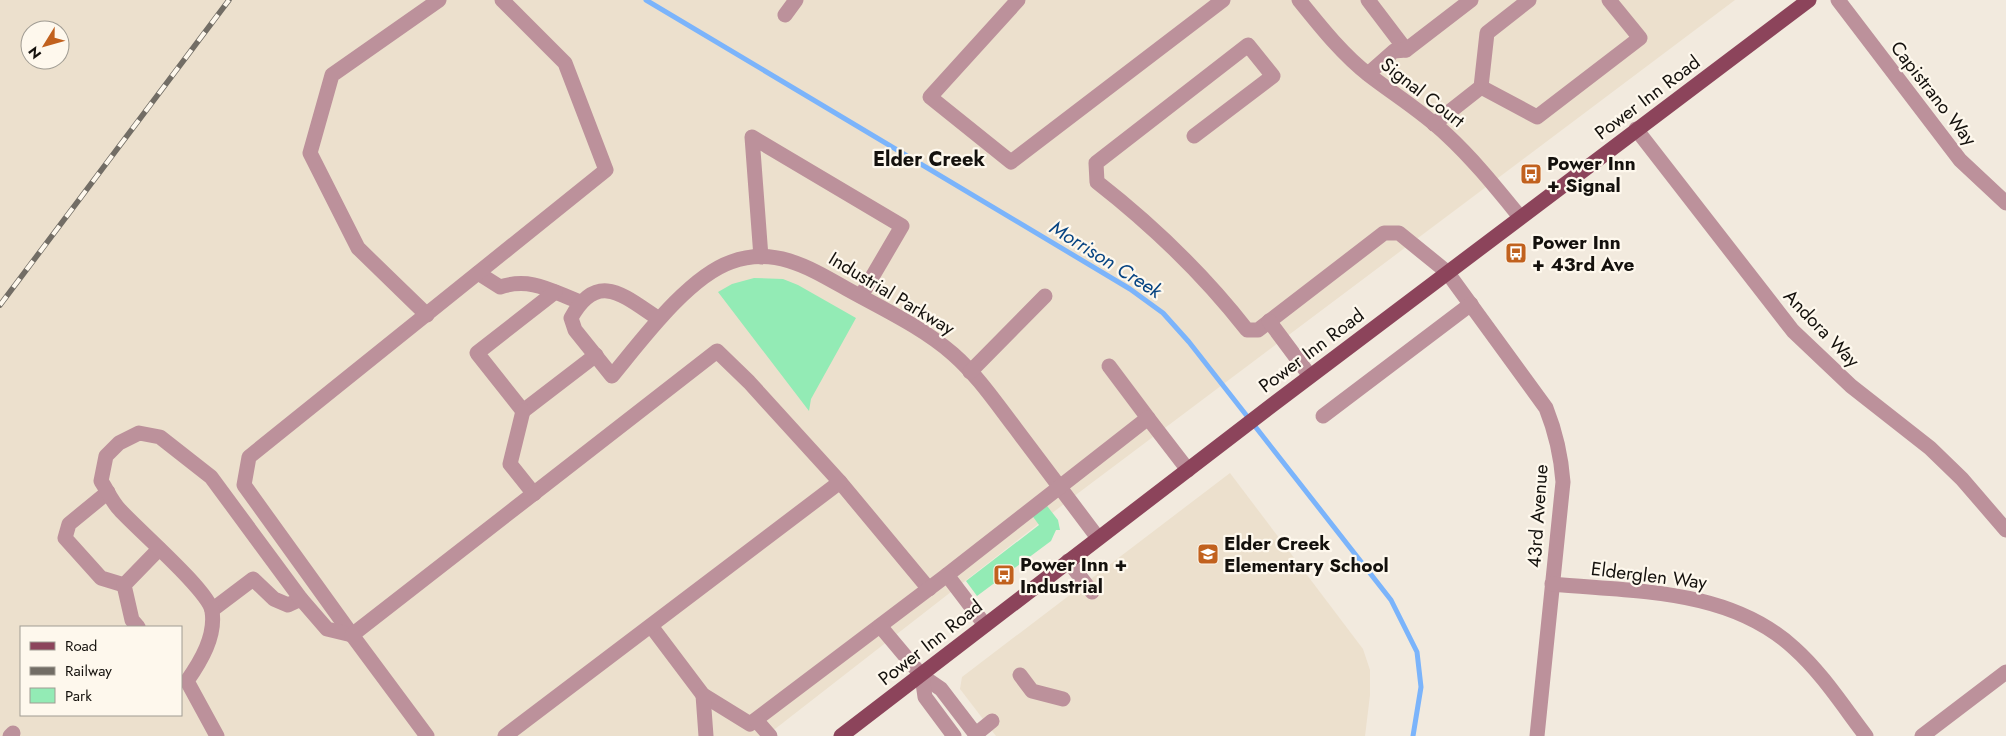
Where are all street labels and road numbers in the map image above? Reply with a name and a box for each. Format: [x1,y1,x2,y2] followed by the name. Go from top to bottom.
[1884,35,1983,152] street label: Capistrano Way
[1589,49,1706,146] street label: Power Inn Road
[1375,51,1471,134] street label: Signal Court
[824,245,960,342] street label: Industrial Parkway
[1777,283,1866,374] street label: Andora Way
[1253,302,1370,399] street label: Power Inn Road
[1520,463,1555,569] street label: 43rd Avenue
[1589,555,1709,596] street label: Elderglen Way
[872,593,988,692] street label: Power Inn Road

